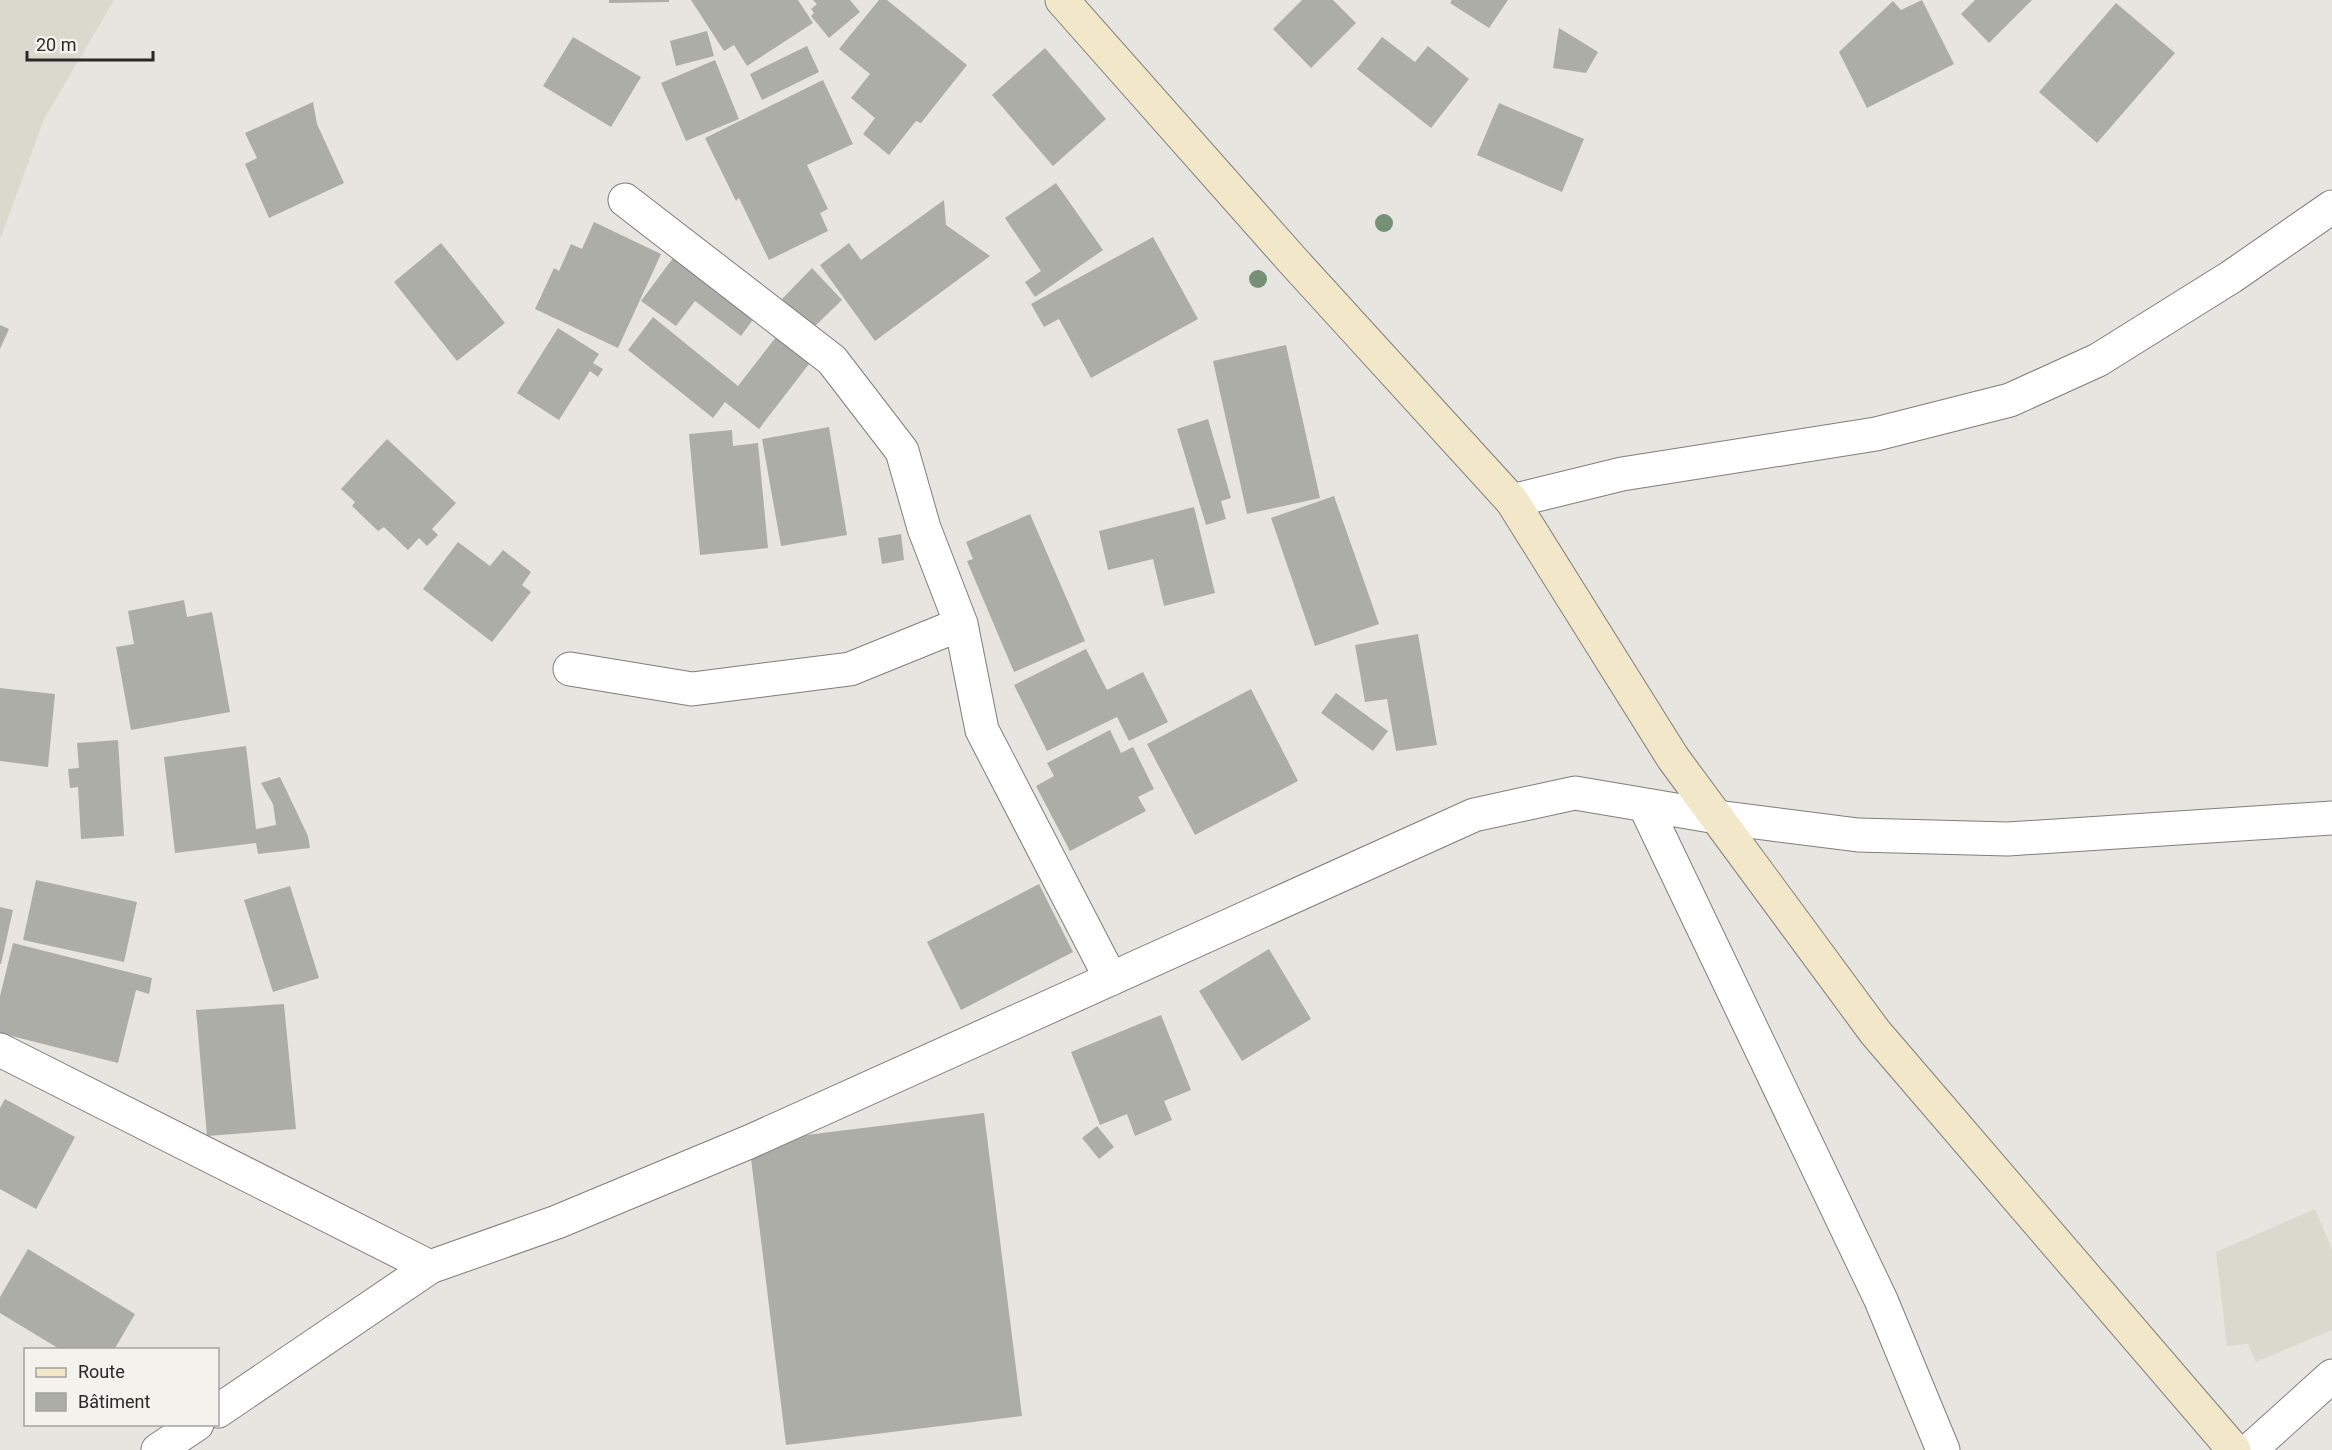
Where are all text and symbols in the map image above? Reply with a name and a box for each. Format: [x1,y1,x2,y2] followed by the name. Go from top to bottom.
[27,24,153,62] scale bar
[36,34,76,55] text: 20 m
[24,1348,219,1426] legend
[78,1361,125,1382] text: Route
[78,1391,151,1412] text: Bâtiment

